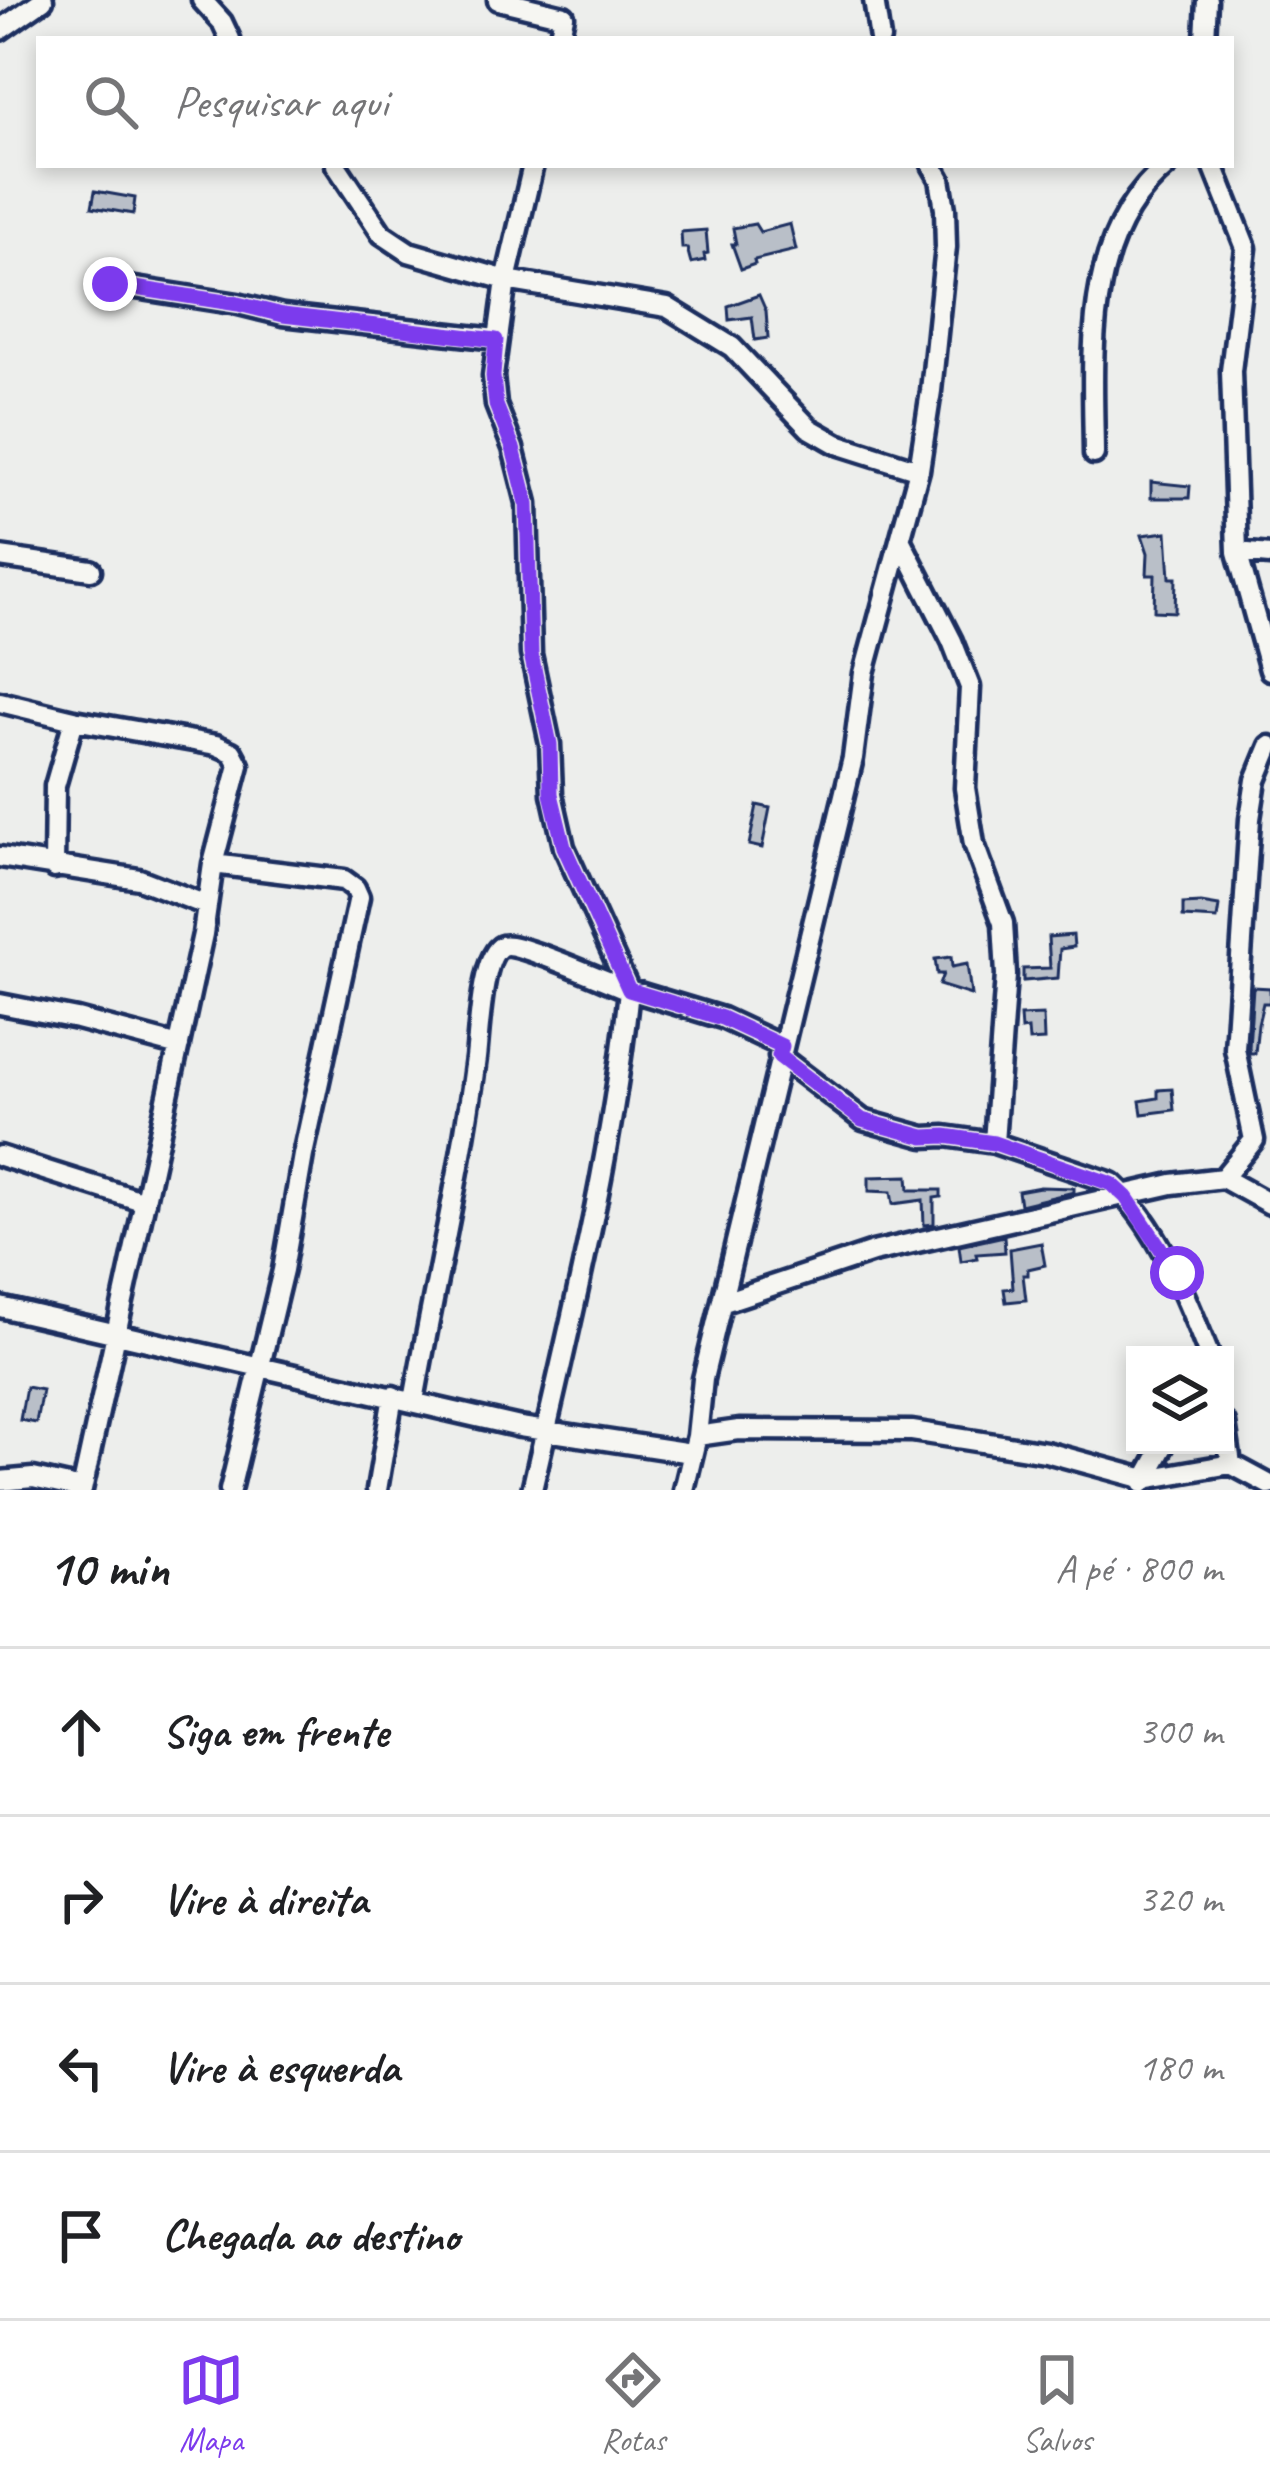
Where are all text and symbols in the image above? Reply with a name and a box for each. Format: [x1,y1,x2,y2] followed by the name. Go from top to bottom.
[36,36,1234,168] search box
[78,69,144,135] icon: search
[174,74,388,131] text: Pesquisar aqui
[83,257,137,311] route end
[1150,1246,1204,1300] route start
[1126,1346,1234,1454] map controls
[1126,1346,1234,1454] button: layers
[48,1536,169,1600] text: 10 min
[1055,1544,1222,1593] text: A pé · 800 m
[48,1699,114,1765] icon: ahead
[162,1703,389,1760] text: Siga em frente
[1138,1707,1222,1756] text: 300 m
[48,1867,114,1933] icon: right
[162,1871,367,1928] text: Vire à direita
[1138,1875,1222,1924] text: 320 m
[48,2035,114,2101] icon: left
[162,2039,399,2096] text: Vire à esquerda
[1138,2043,1222,2092] text: 180 m
[48,2203,114,2269] icon: arrive
[162,2207,459,2264] text: Chegada ao destino
[178,2347,244,2461] tab: Mapa
[600,2347,666,2461] tab: Rotas
[1022,2347,1092,2461] tab: Salvos

